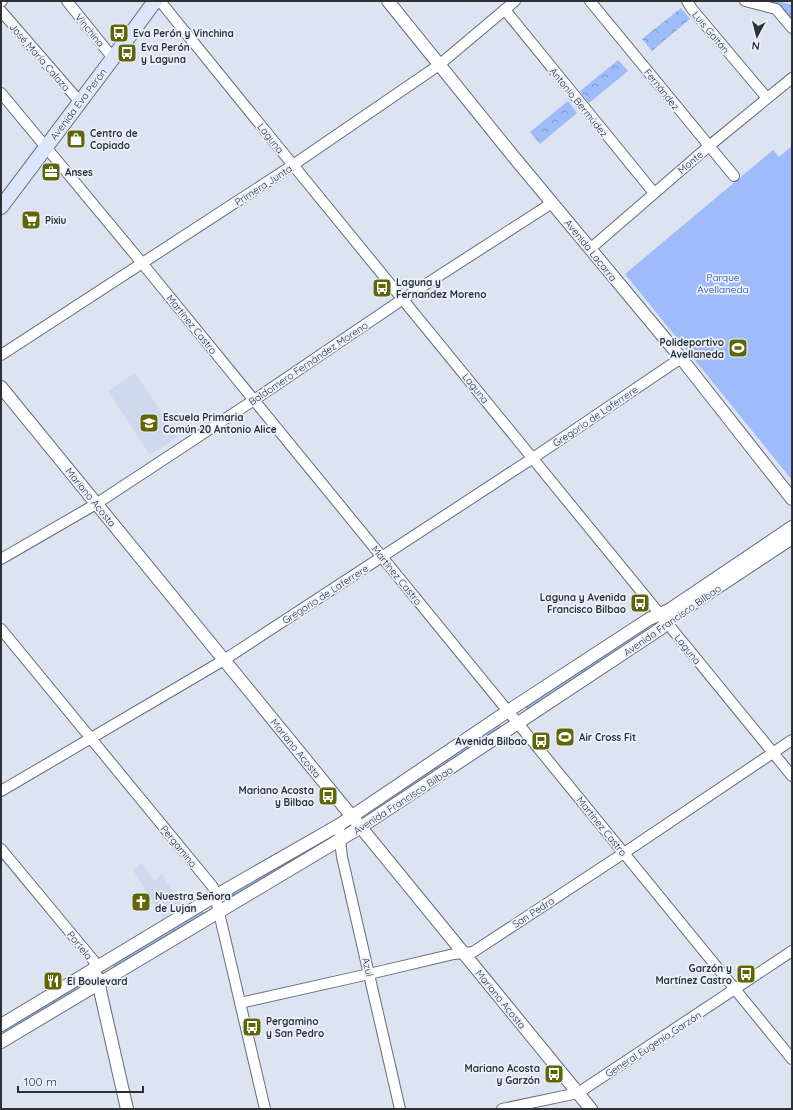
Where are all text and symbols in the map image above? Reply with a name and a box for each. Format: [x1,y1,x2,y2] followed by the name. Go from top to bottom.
[689,9,732,56] street label: Luis Gaitán
[72,11,107,50] street label: Vinchina
[737,16,777,56] north arrow
[7,21,73,94] street label: José María Calaza
[108,22,130,44] bus stop icon: Eva Perón y Vinchina
[133,27,234,40] place label: Eva Perón y Vinchina
[751,38,761,53] text: N
[141,41,190,66] place label: Eva Perón y Laguna
[116,42,138,64] bus stop icon: Eva Perón y Laguna
[547,65,611,140] street label: Antonio Bermúdez
[47,66,110,143] street label: Avenida Eva Perón
[641,66,682,113] street label: Fernández
[255,121,287,156] street label: Laguna
[90,127,138,152] place label: Centro de Copiado
[65,128,87,150] shop icon: Centro de Copiado
[675,148,706,177] street label: Monte
[40,161,62,183] office icon: Anses
[232,162,294,209] street label: Primera Junta
[65,166,93,179] place label: Anses
[20,209,42,231] supermarket icon: Pixiu
[45,214,67,227] place label: Pixiu
[562,217,620,284] street label: Avenida Lacarra
[697,271,749,296] park label: Parque Avellaneda
[396,276,486,301] place label: Laguna y Fernandez Moreno
[371,277,393,299] bus stop icon: Laguna y Fernandez Moreno
[164,292,220,357] street label: Martínez Castro
[246,319,370,408] street label: Baldomero Fernández Moreno
[659,336,724,361] place label: Polideportivo Avellaneda
[727,337,749,359] sports icon: Polideportivo Avellaneda
[460,371,492,406] street label: Laguna
[550,383,641,450] street label: Gregorio de Laferrere
[163,411,277,436] place label: Escuela Primaria Común 20 Antonio Alice
[138,412,160,434] school or university icon: Escuela Primaria Común 20 Antonio Alice
[63,465,119,530] street label: Mariano Acosta
[369,543,425,608] street label: Martínez Castro
[280,562,371,627] street label: Gregorio de Laferrere
[621,582,724,659] street label: Avenida Francisco Bilbao
[540,591,626,616] place label: Laguna y Avenida Francisco Bilbao
[629,592,651,614] bus stop icon: Laguna y Avenida Francisco Bilbao
[672,632,704,667] street label: Laguna
[268,716,324,781] street label: Mariano Acosta
[554,726,576,748] sports icon: Air Cross Fit
[530,730,552,752] bus stop icon: Avenida Bilbao
[579,731,636,744] place label: Air Cross Fit
[455,735,527,748] place label: Avenida Bilbao
[351,763,455,837] street label: Avenida Francisco Bilbao
[239,784,314,809] place label: Mariano Acosta y Bilbao
[317,785,339,807] bus stop icon: Mariano Acosta y Bilbao
[574,794,630,859] street label: Martínez Castro
[158,823,200,870] street label: Pergamino
[155,890,231,915] place label: Nuestra Señora de Lujan
[130,891,152,913] church icon: Nuestra Señora de Lujan
[510,894,557,931] street label: San Pedro
[64,928,95,962] street label: Portela
[359,956,376,978] street label: Azul
[655,962,732,987] place label: Garzón y Martínez Castro
[735,963,757,985] bus stop icon: Garzón y Martínez Castro
[473,967,529,1032] street label: Mariano Acosta
[42,970,64,992] restaurant icon: El Boulevard
[67,975,128,988] place label: El Boulevard
[603,1008,704,1080] street label: General Eugenio Garzón
[266,1015,324,1040] place label: Pergamino y San Pedro
[241,1016,263,1038] bus stop icon: Pergamino y San Pedro
[465,1062,540,1087] place label: Mariano Acosta y Garzón
[543,1063,565,1085] bus stop icon: Mariano Acosta y Garzón
[18,1068,143,1094] scale bar
[24,1074,57,1089] text: 100 m

